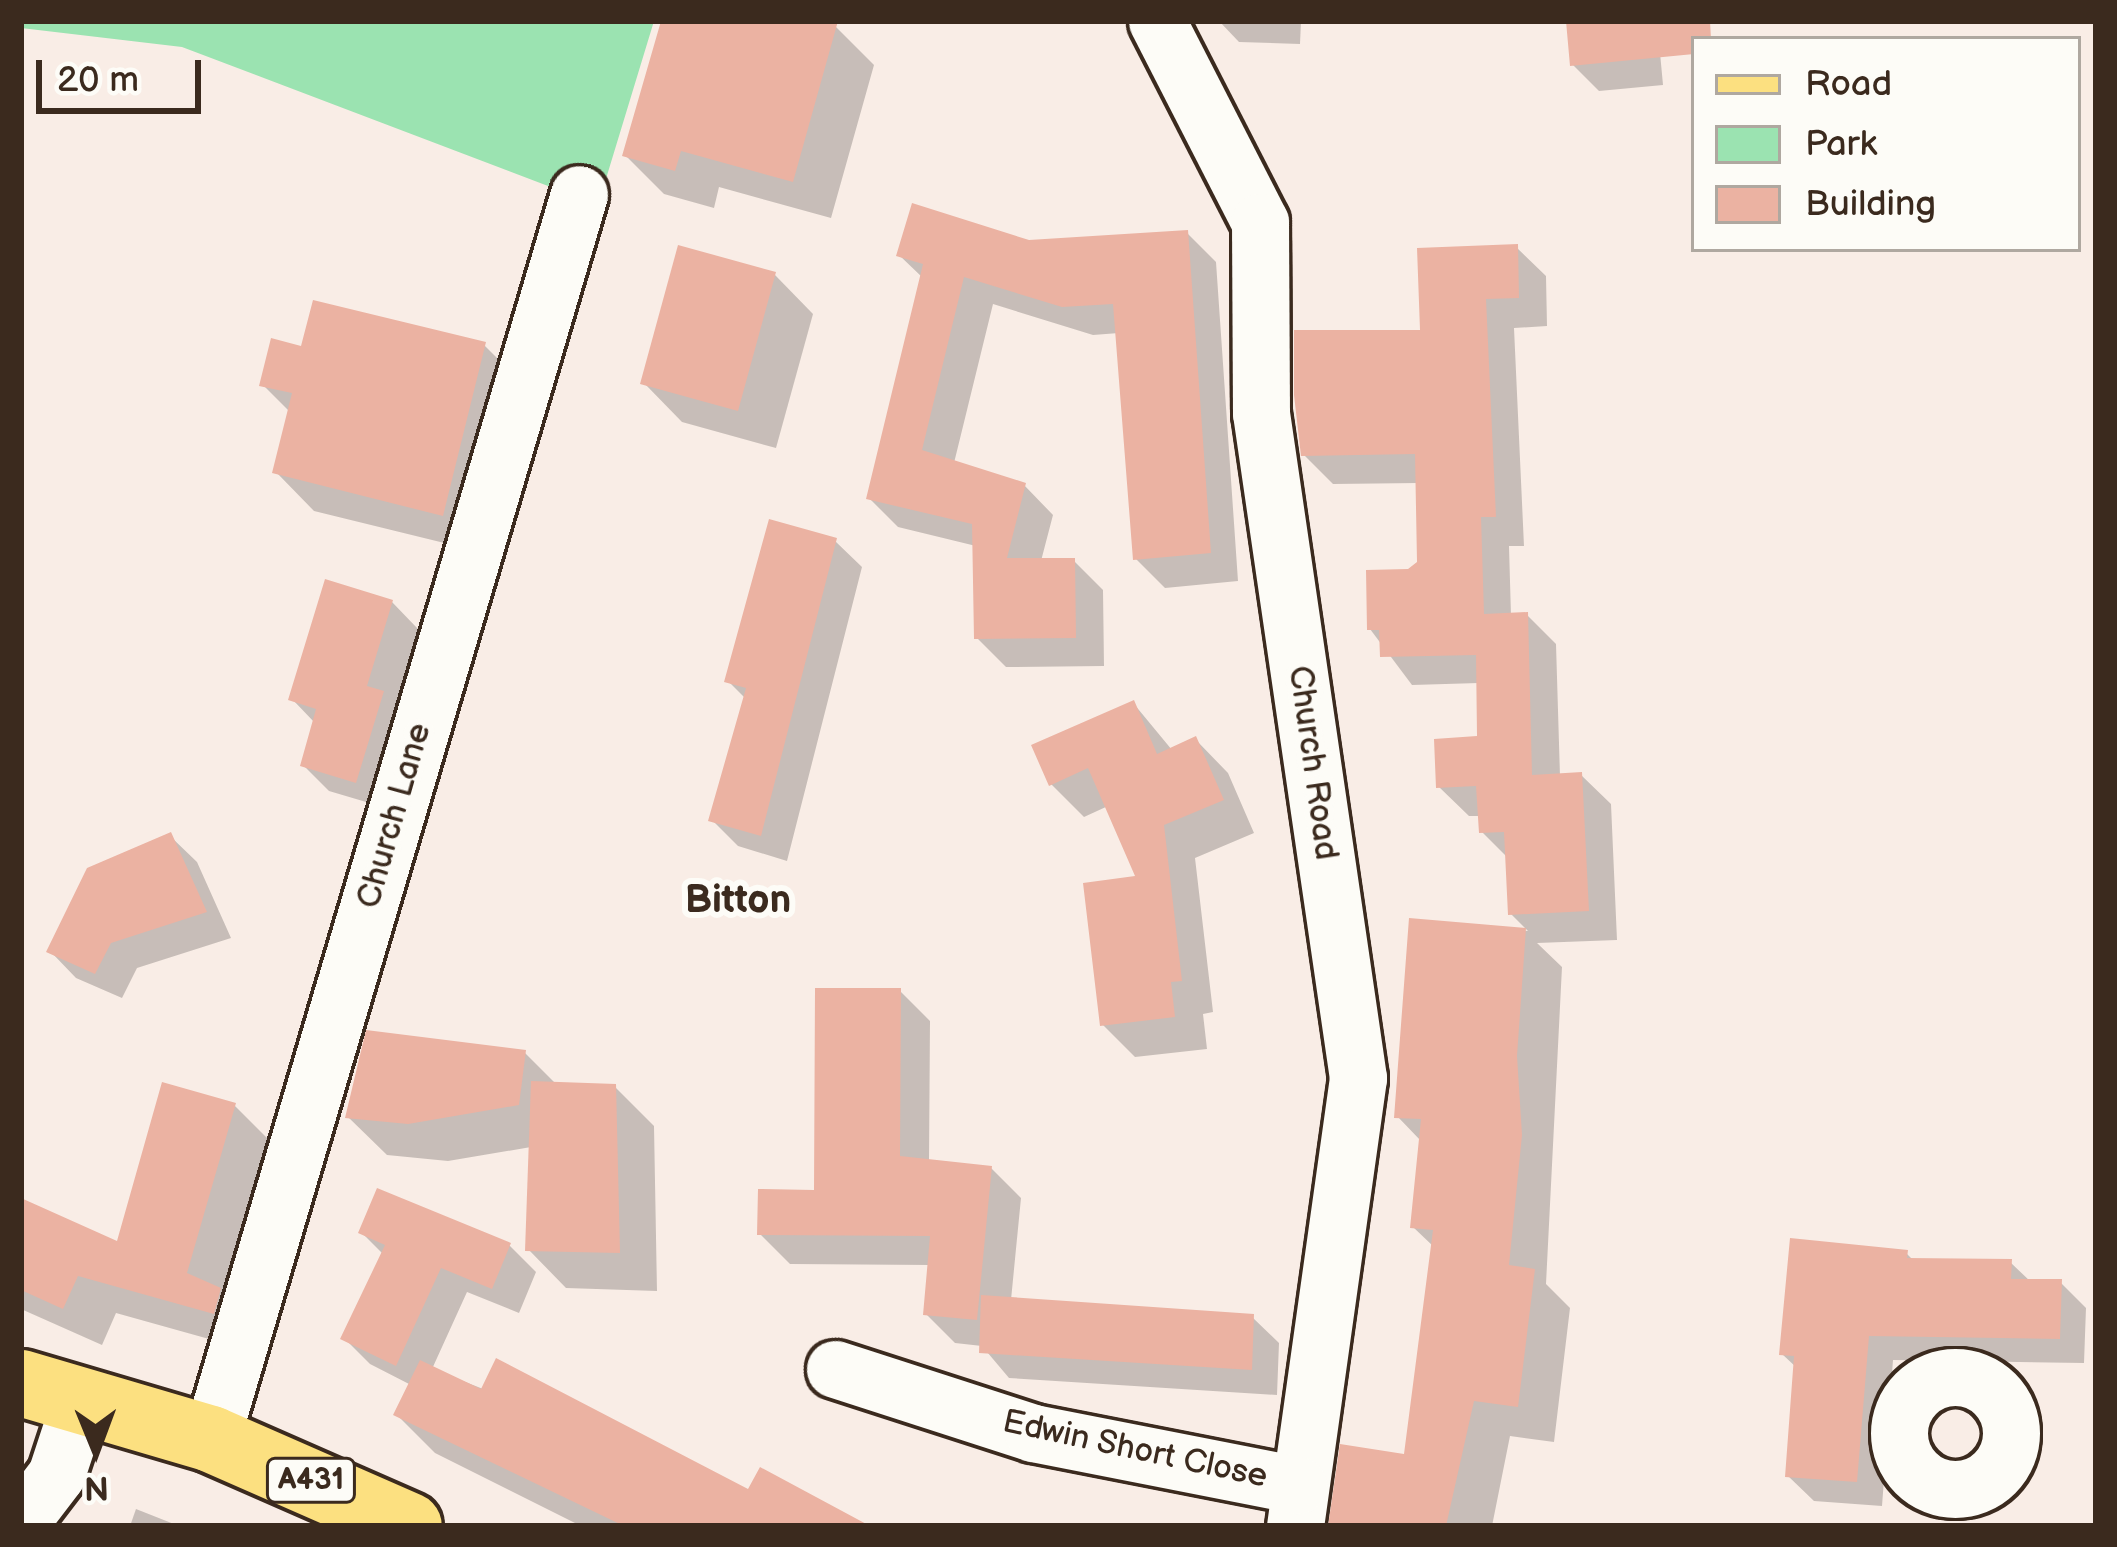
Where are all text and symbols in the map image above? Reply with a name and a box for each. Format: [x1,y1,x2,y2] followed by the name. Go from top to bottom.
[42,36,207,110] scale bar
[1691,36,2081,252] legend
[57,59,139,102] text: 20 m
[1805,63,1892,106] text: Road
[1805,123,1877,166] text: Park
[1805,183,1936,226] text: Building
[1279,663,1345,863] street label: Church Road
[350,719,440,913] street label: Church Lane
[685,878,791,924] district label: Bitton
[36,1391,156,1511] north arrow
[999,1403,1271,1497] street label: Edwin Short Close
[263,1456,359,1504] road number: A431
[84,1467,109,1507] text: N

